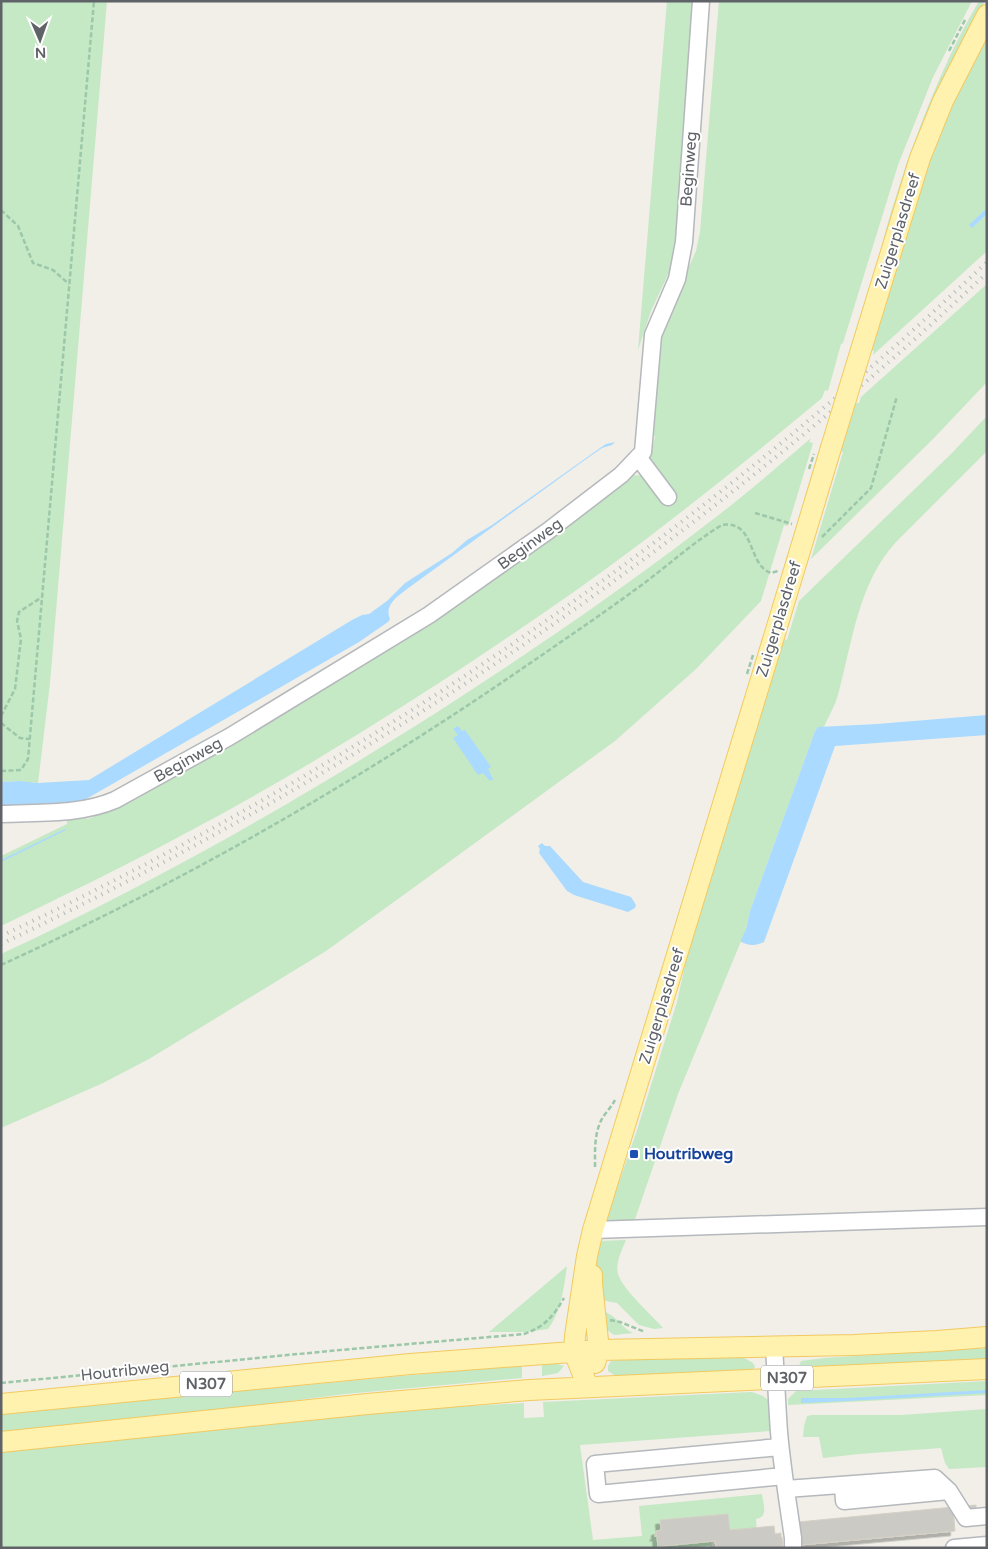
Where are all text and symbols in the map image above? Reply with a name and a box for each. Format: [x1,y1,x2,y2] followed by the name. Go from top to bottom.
[15,15,65,65] north arrow
[35,44,46,61] text: N
[676,131,702,207] street label: Beginweg
[871,170,925,291] street label: Zuigerplasdreef
[494,514,566,574] street label: Beginweg
[752,558,806,679] street label: Zuigerplasdreef
[150,733,226,787] street label: Beginweg
[635,945,689,1066] street label: Zuigerplasdreef
[644,1144,733,1164] place label: Houtribweg
[628,1148,640,1160] marker: Houtribweg
[80,1356,170,1386] street label: Houtribweg
[761,1366,813,1390] road number: N307
[180,1372,232,1396] road number: N307

